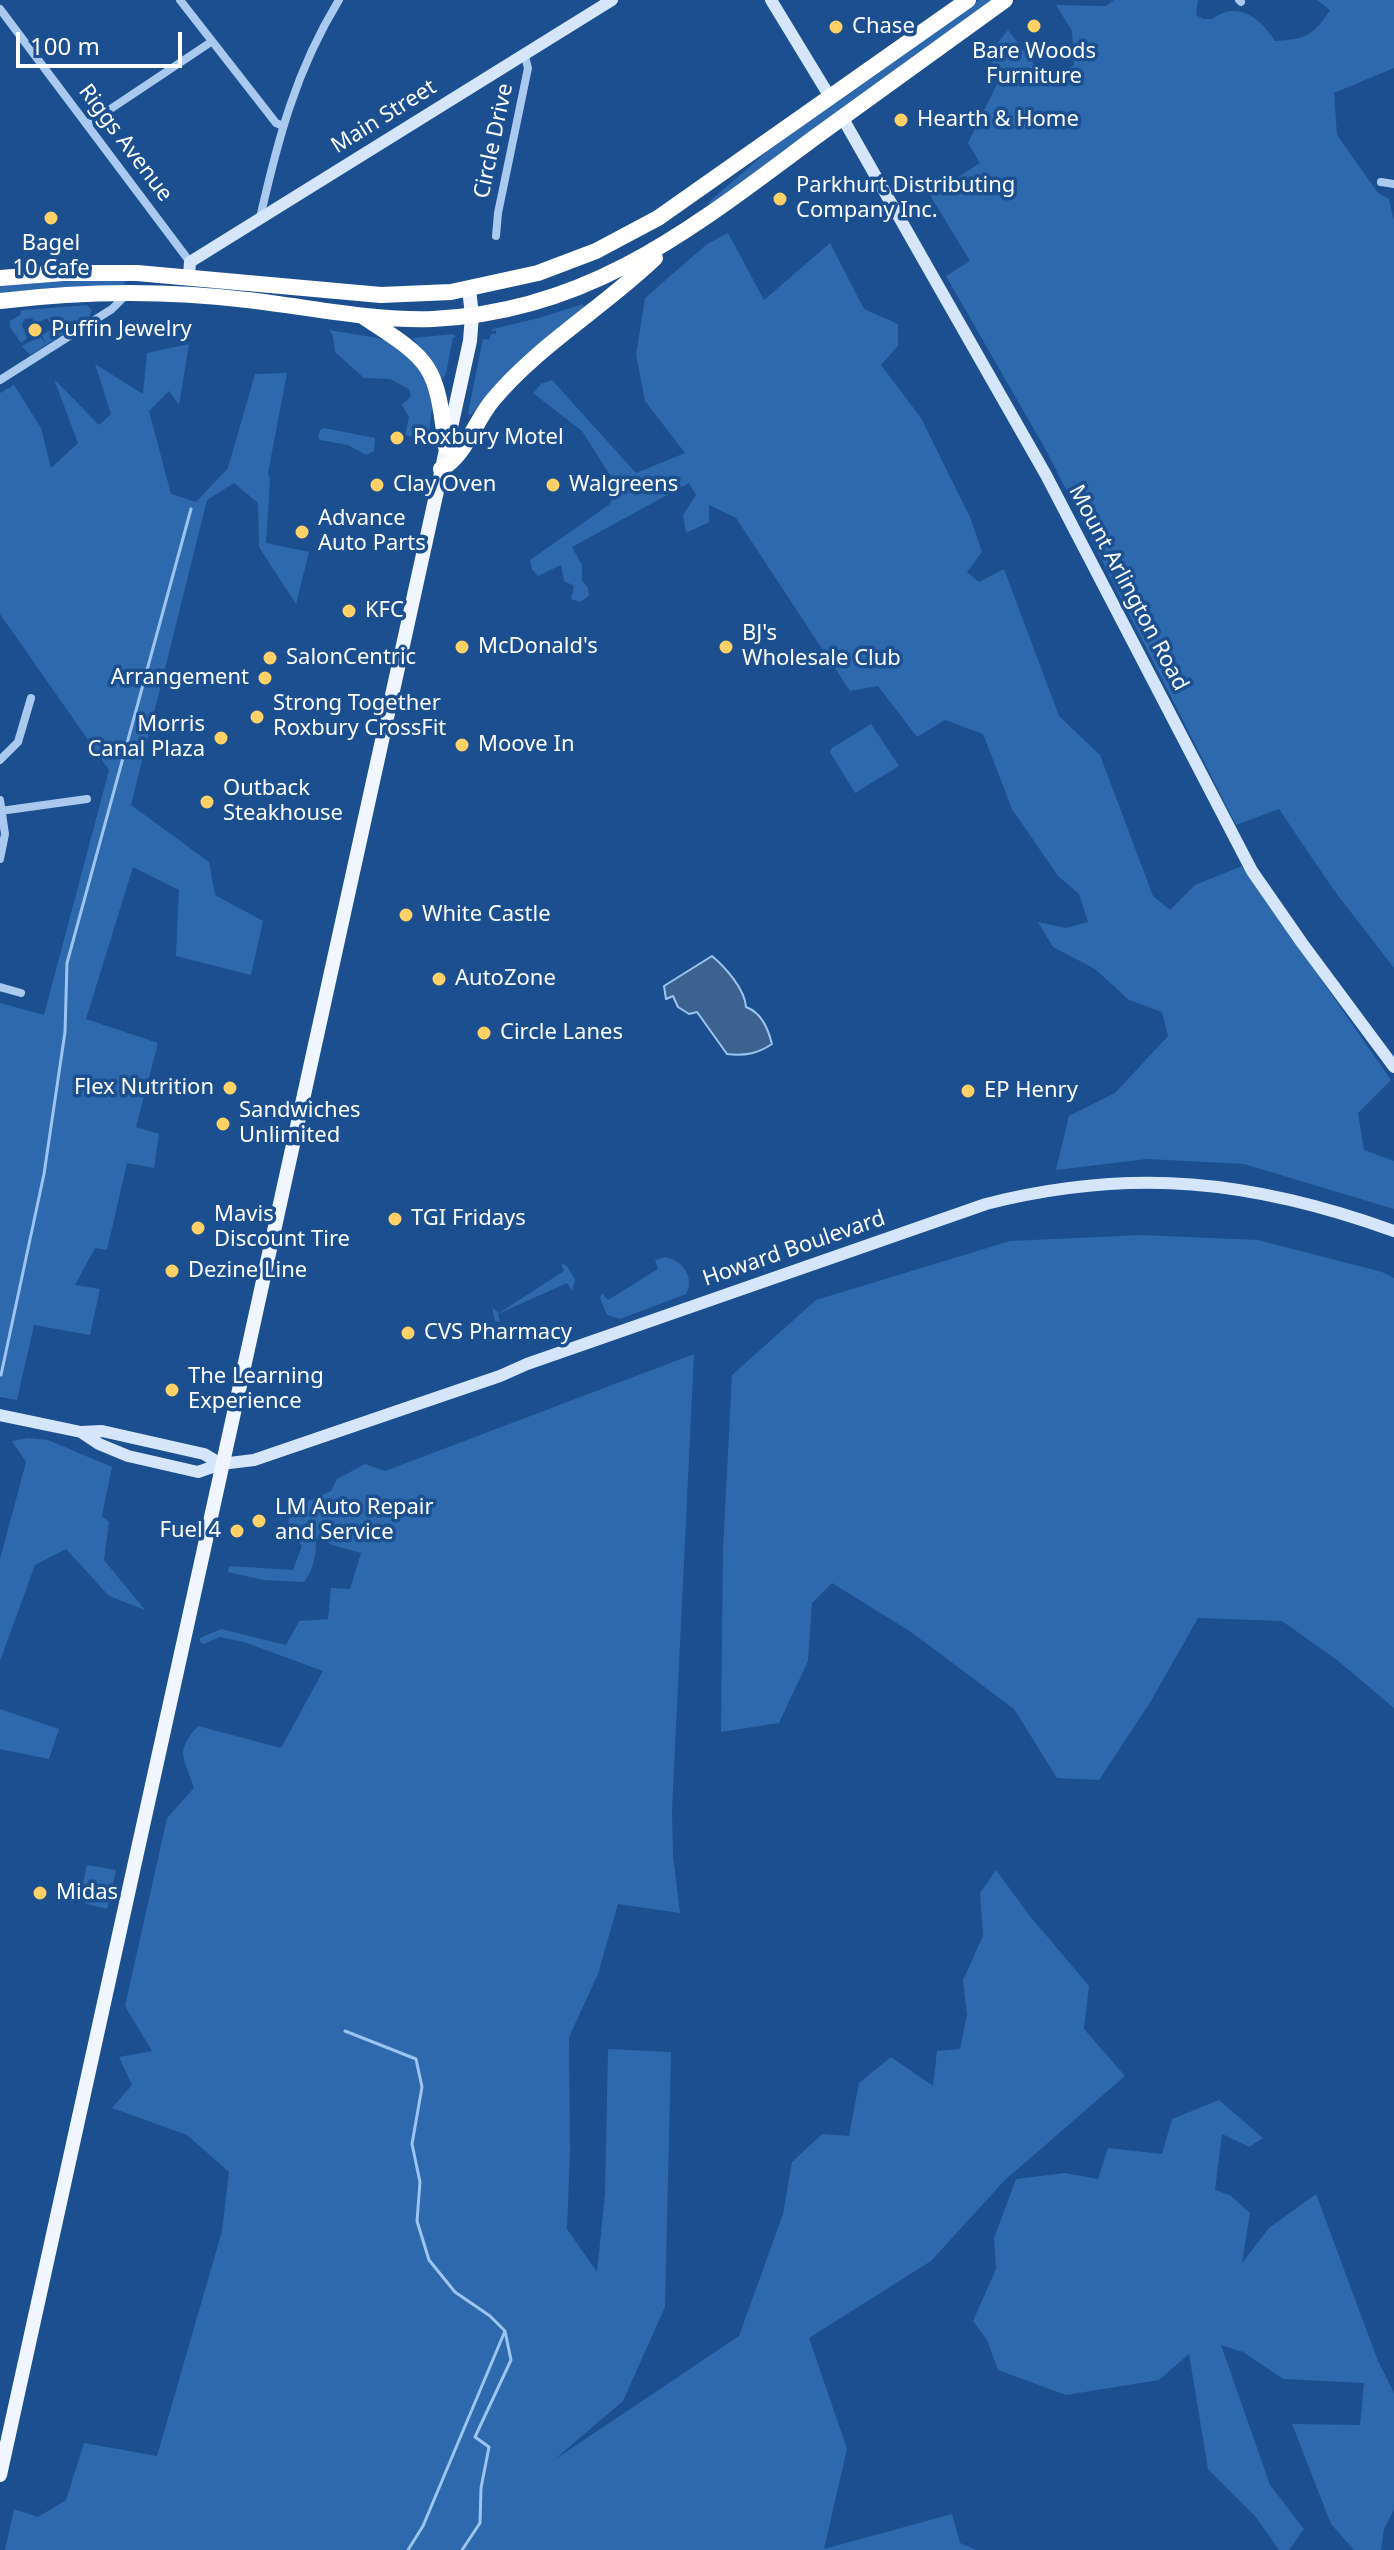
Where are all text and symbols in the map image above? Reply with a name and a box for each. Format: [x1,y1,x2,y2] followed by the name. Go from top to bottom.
[852,14,915,40] place label: Chase
[20,16,186,66] scale bar
[1025,17,1043,35] marker: Bare Woods Furniture
[827,18,845,36] marker: Chase
[30,29,100,62] text: 100 m
[972,39,1096,90] place label: Bare Woods Furniture
[327,74,441,160] street label: Main Street
[72,79,178,207] street label: Riggs Avenue
[469,81,519,201] street label: Circle Drive
[917,107,1079,133] place label: Hearth & Home
[892,111,910,129] marker: Hearth & Home
[796,173,1015,224] place label: Parkhurt Distributing Company Inc.
[771,190,789,208] marker: Parkhurt Distributing Company Inc.
[42,209,60,227] marker: Bagel 10 Cafe
[12,231,90,282] place label: Bagel 10 Cafe
[51,317,192,343] place label: Puffin Jewelry
[26,321,44,339] marker: Puffin Jewelry
[413,425,564,451] place label: Roxbury Motel
[388,429,406,447] marker: Roxbury Motel
[393,472,496,498] place label: Clay Oven
[569,472,678,498] place label: Walgreens
[368,476,386,494] marker: Clay Oven
[544,476,562,494] marker: Walgreens
[1063,481,1193,695] street label: Mount Arlington Road
[318,506,426,558] place label: Advance Auto Parts
[293,523,311,541] marker: Advance Auto Parts
[365,598,404,624] place label: KFC
[340,602,358,620] marker: KFC
[742,621,901,672] place label: BJ's Wholesale Club
[478,634,598,660] place label: McDonald's
[453,638,471,656] marker: McDonald's
[717,638,735,656] marker: BJ's Wholesale Club
[286,645,416,671] place label: SalonCentric
[261,649,279,667] marker: SalonCentric
[111,665,249,691] place label: Arrangement
[256,669,274,687] marker: Arrangement
[273,691,446,742] place label: Strong Together Roxbury CrossFit
[248,708,266,726] marker: Strong Together Roxbury CrossFit
[87,712,205,764] place label: Morris Canal Plaza
[212,729,230,747] marker: Morris Canal Plaza
[478,732,574,758] place label: Moove In
[453,736,471,754] marker: Moove In
[223,776,343,828] place label: Outback Steakhouse
[198,793,216,811] marker: Outback Steakhouse
[422,902,551,928] place label: White Castle
[397,906,415,924] marker: White Castle
[455,966,556,992] place label: AutoZone
[430,970,448,988] marker: AutoZone
[500,1020,623,1046] place label: Circle Lanes
[475,1024,493,1042] marker: Circle Lanes
[74,1075,214,1101] place label: Flex Nutrition
[984,1078,1078,1104] place label: EP Henry
[221,1079,239,1097] marker: Flex Nutrition
[959,1082,977,1100] marker: EP Henry
[239,1098,361,1150] place label: Sandwiches Unlimited
[214,1115,232,1133] marker: Sandwiches Unlimited
[214,1202,350,1254] place label: Mavis Discount Tire
[699,1205,889,1293] street label: Howard Boulevard
[411,1206,526,1232] place label: TGI Fridays
[386,1210,404,1228] marker: TGI Fridays
[189,1219,207,1237] marker: Mavis Discount Tire
[188,1258,307,1284] place label: Dezine Line
[163,1262,181,1280] marker: Dezine Line
[424,1320,572,1346] place label: CVS Pharmacy
[399,1324,417,1342] marker: CVS Pharmacy
[188,1364,324,1416] place label: The Learning Experience
[163,1381,181,1399] marker: The Learning Experience
[275,1495,434,1546] place label: LM Auto Repair and Service
[250,1512,268,1530] marker: LM Auto Repair and Service
[160,1518,221,1544] place label: Fuel 4
[228,1522,246,1540] marker: Fuel 4
[56,1880,118,1906] place label: Midas
[31,1884,49,1902] marker: Midas

